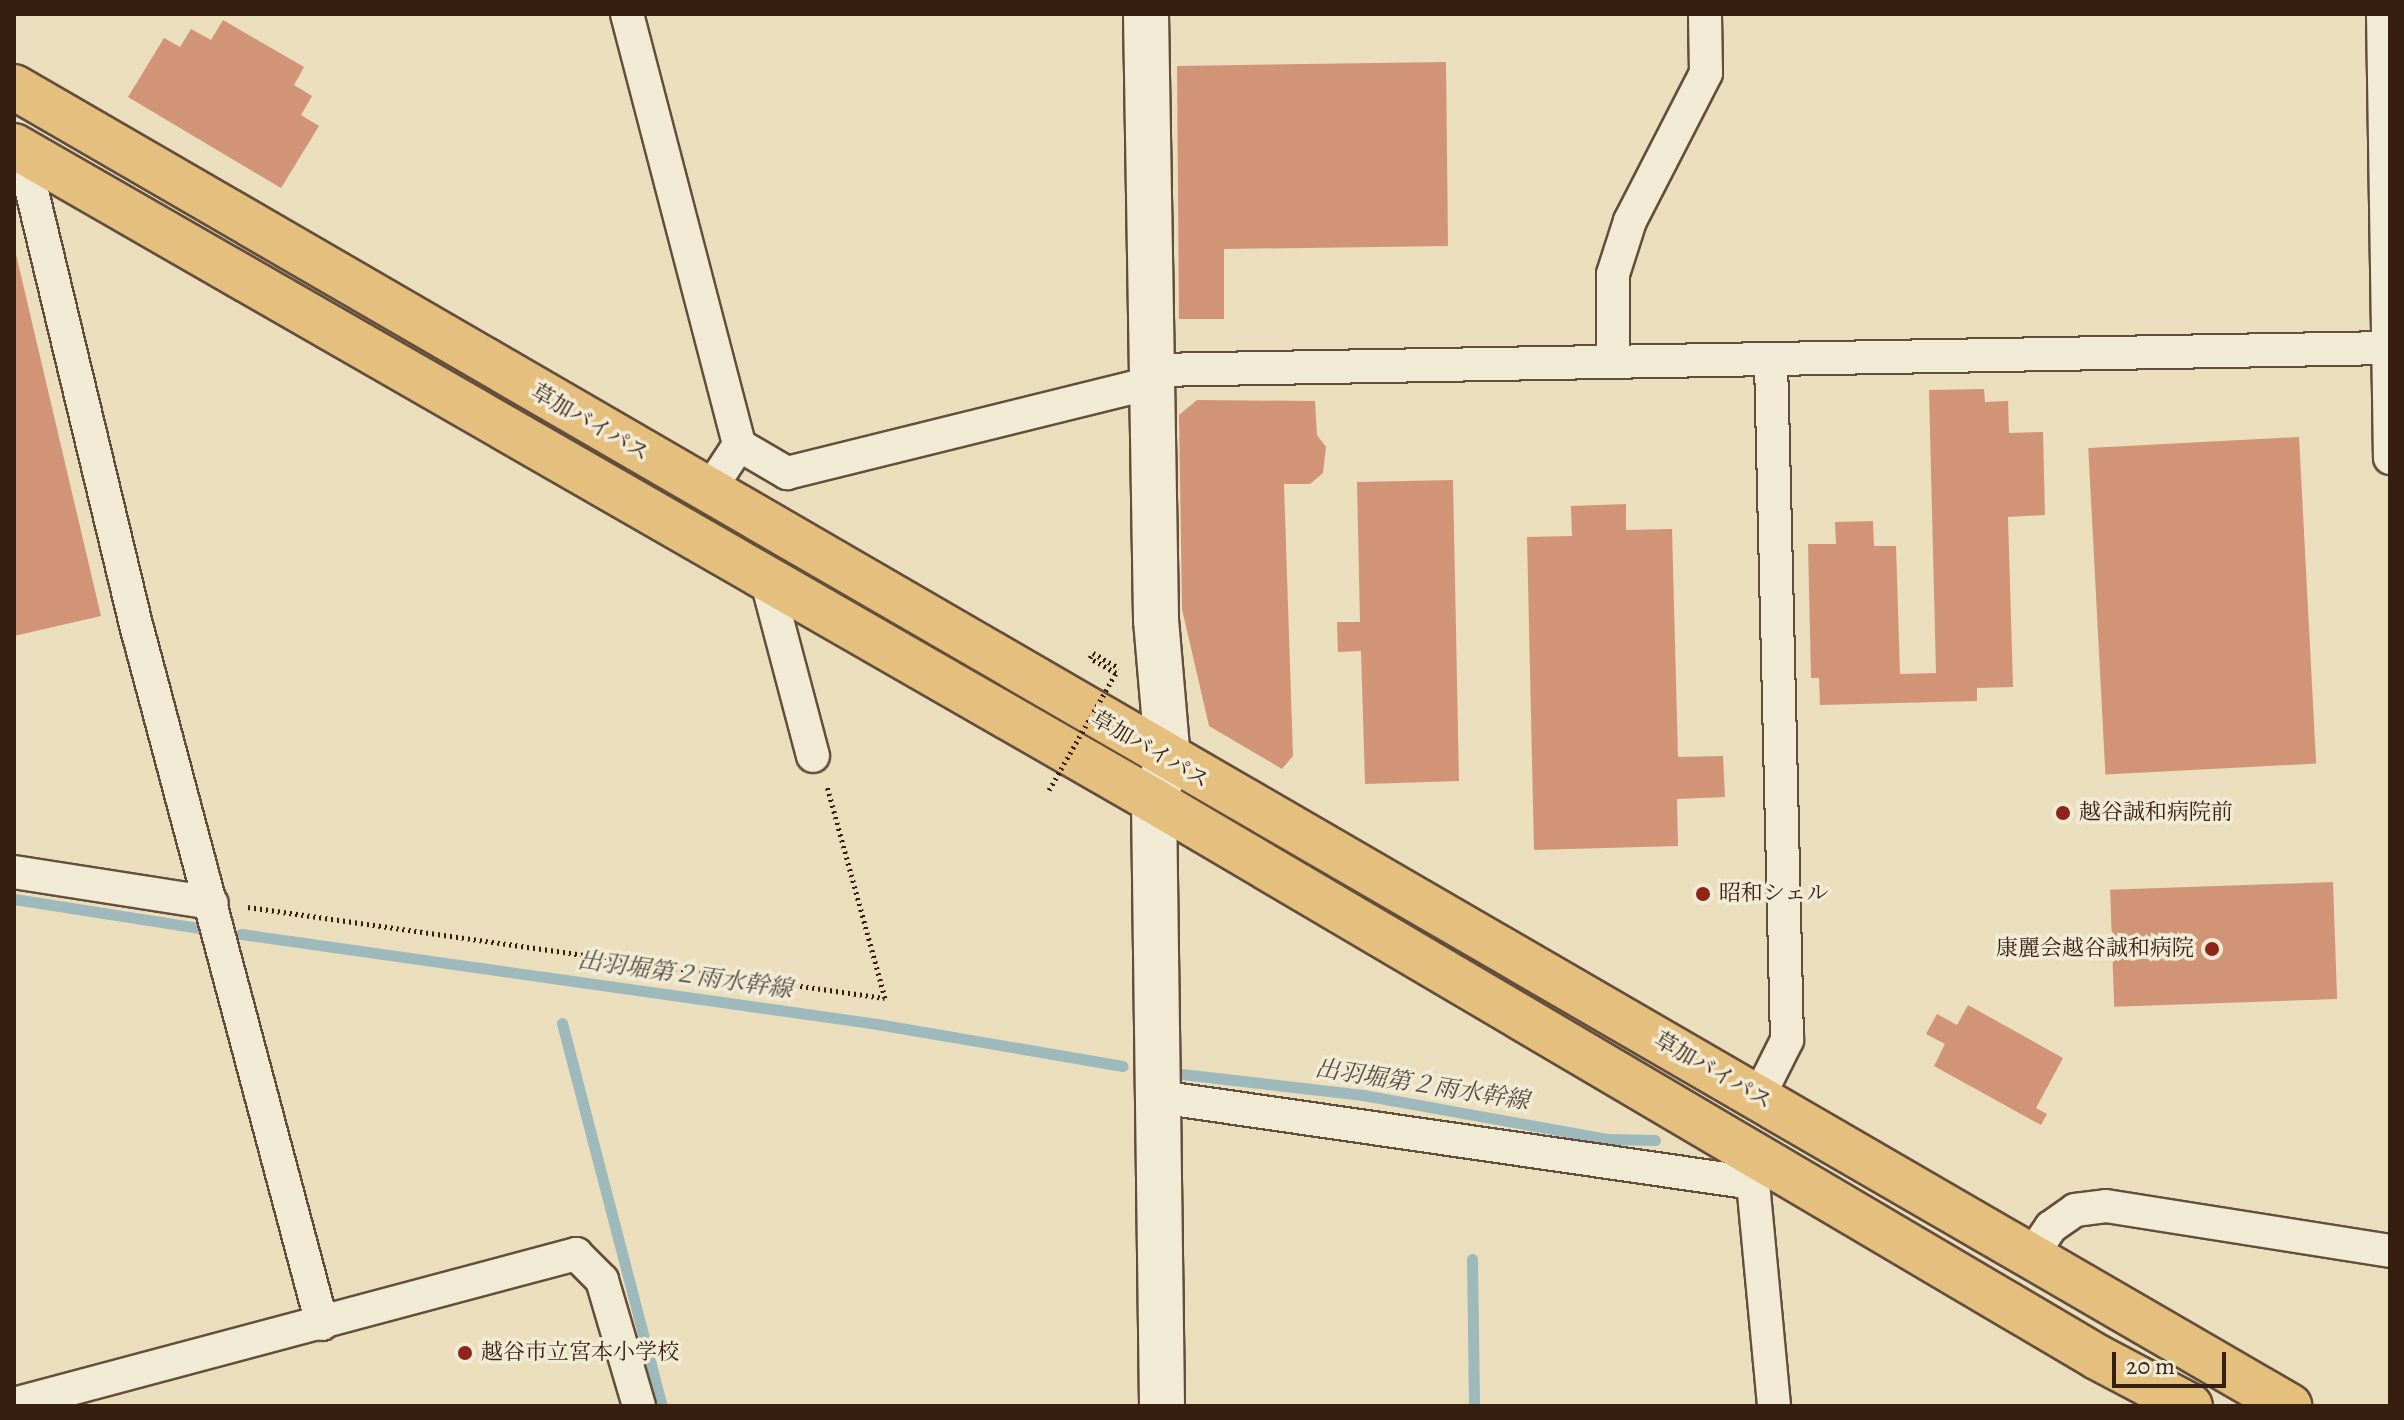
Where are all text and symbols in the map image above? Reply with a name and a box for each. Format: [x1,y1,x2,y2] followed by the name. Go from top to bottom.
[526,379,654,467] street label: 草加バイパス
[1086,706,1214,794] street label: 草加バイパス
[2079,800,2233,826] place label: 越谷誠和病院前
[2054,804,2072,822] marker: 越谷誠和病院前
[1719,881,1829,907] place label: 昭和シェル
[1694,885,1712,903] marker: 昭和シェル
[1996,936,2194,962] place label: 康麗会越谷誠和病院
[2201,938,2223,960] marker: 康麗会越谷誠和病院
[576,946,794,1004] water label: 出羽堀第２雨水幹線
[1649,1027,1777,1115] street label: 草加バイパス
[1313,1054,1531,1116] water label: 出羽堀第２雨水幹線
[2116,1336,2230,1386] scale bar
[481,1340,679,1366] place label: 越谷市立宮本小学校
[456,1344,474,1362] marker: 越谷市立宮本小学校
[2126,1350,2175,1382] text: 20 m

